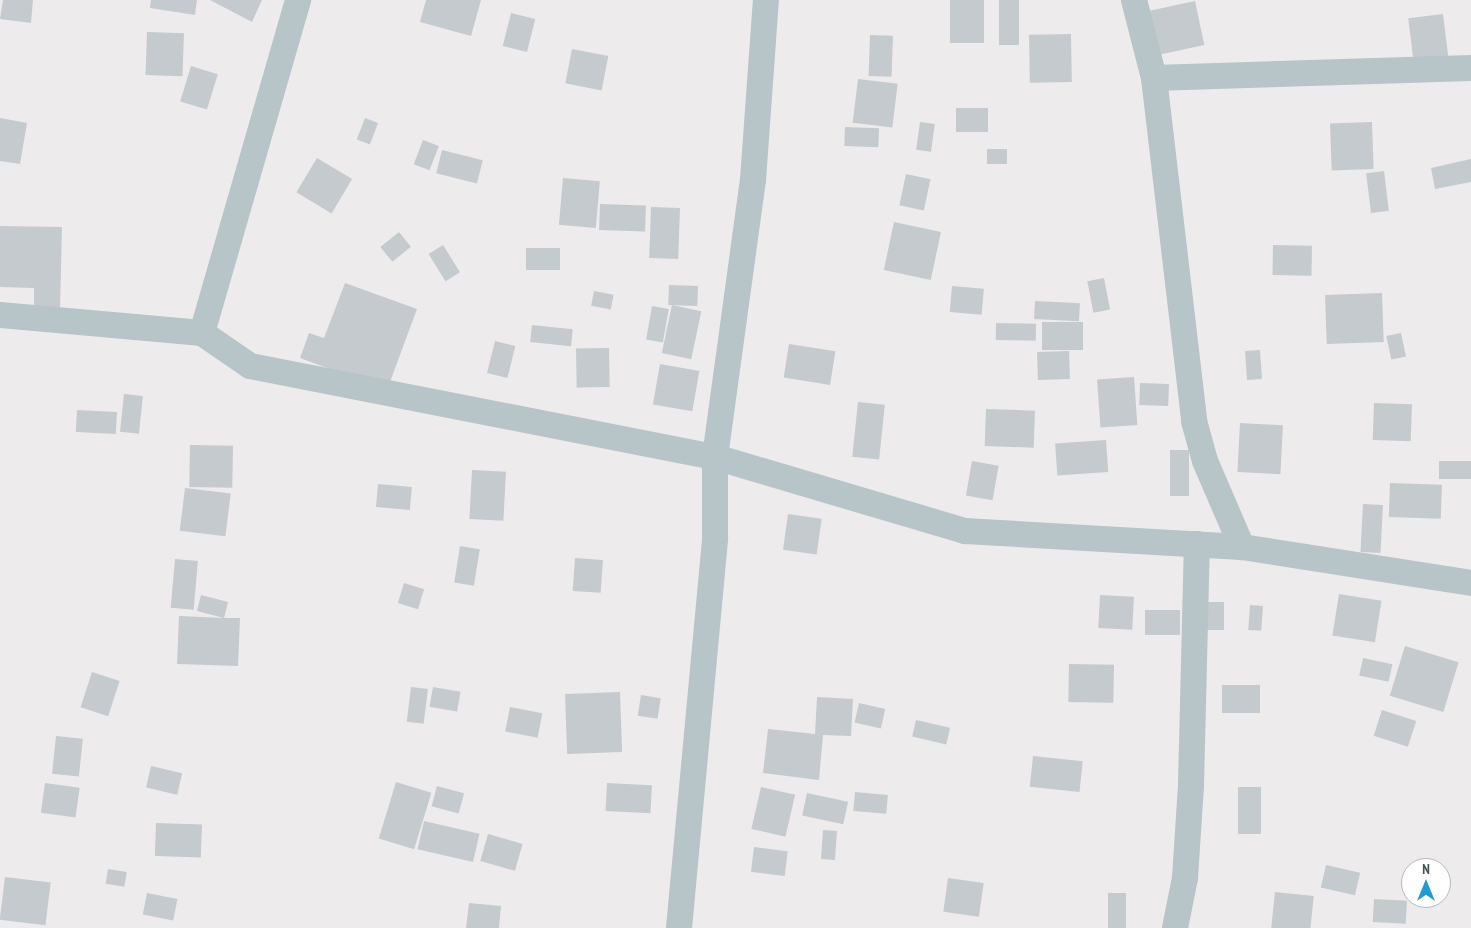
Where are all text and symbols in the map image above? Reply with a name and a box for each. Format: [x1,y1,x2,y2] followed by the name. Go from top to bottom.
[1401,858,1451,908] north arrow
[1422,860,1430,878] text: N

